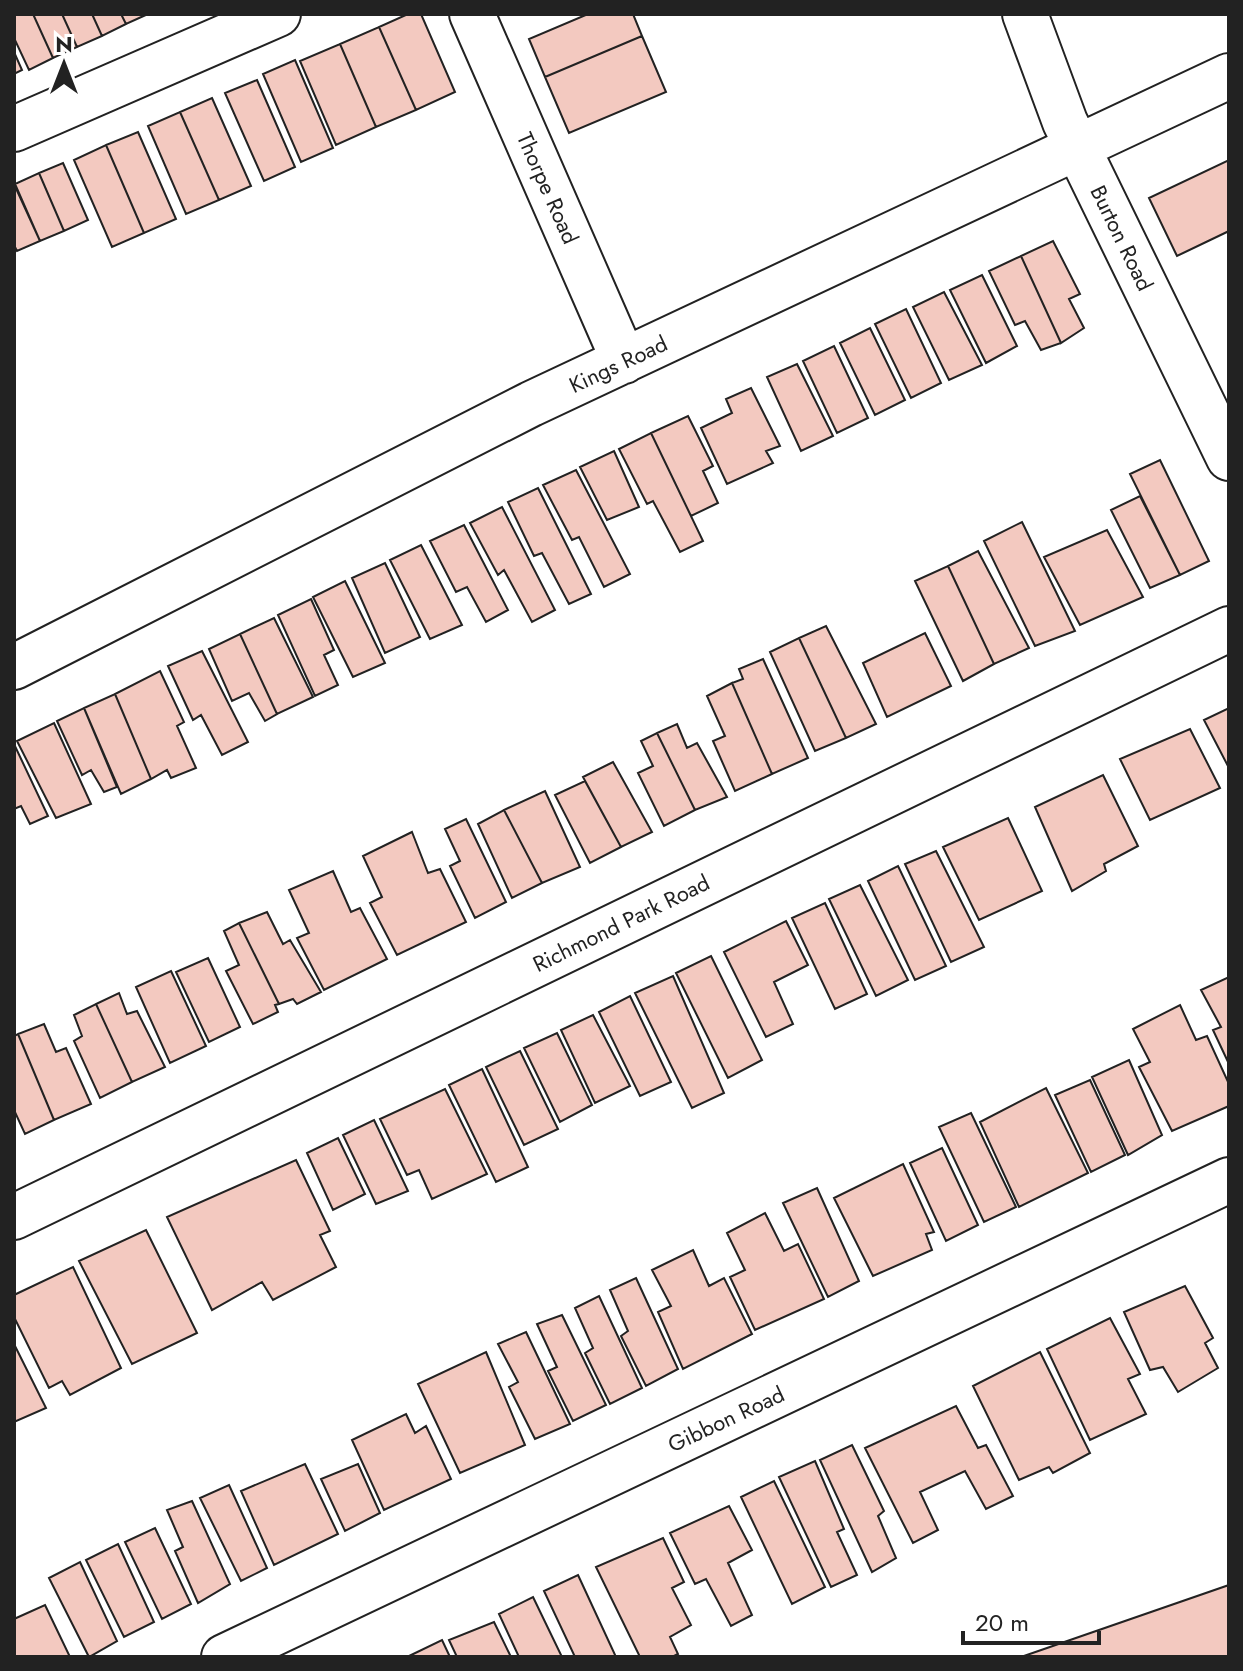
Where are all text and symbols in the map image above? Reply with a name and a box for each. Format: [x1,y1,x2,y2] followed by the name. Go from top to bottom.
[24,24,104,104] north arrow
[55,28,73,60] text: N
[509,127,587,249] street label: Thorpe Road
[1083,180,1161,296] street label: Burton Road
[564,327,672,401] street label: Kings Road
[527,866,715,980] street label: Richmond Park Road
[662,1378,790,1460] street label: Gibbon Road
[963,1595,1099,1645] scale bar
[975,1605,1029,1640] text: 20 m

